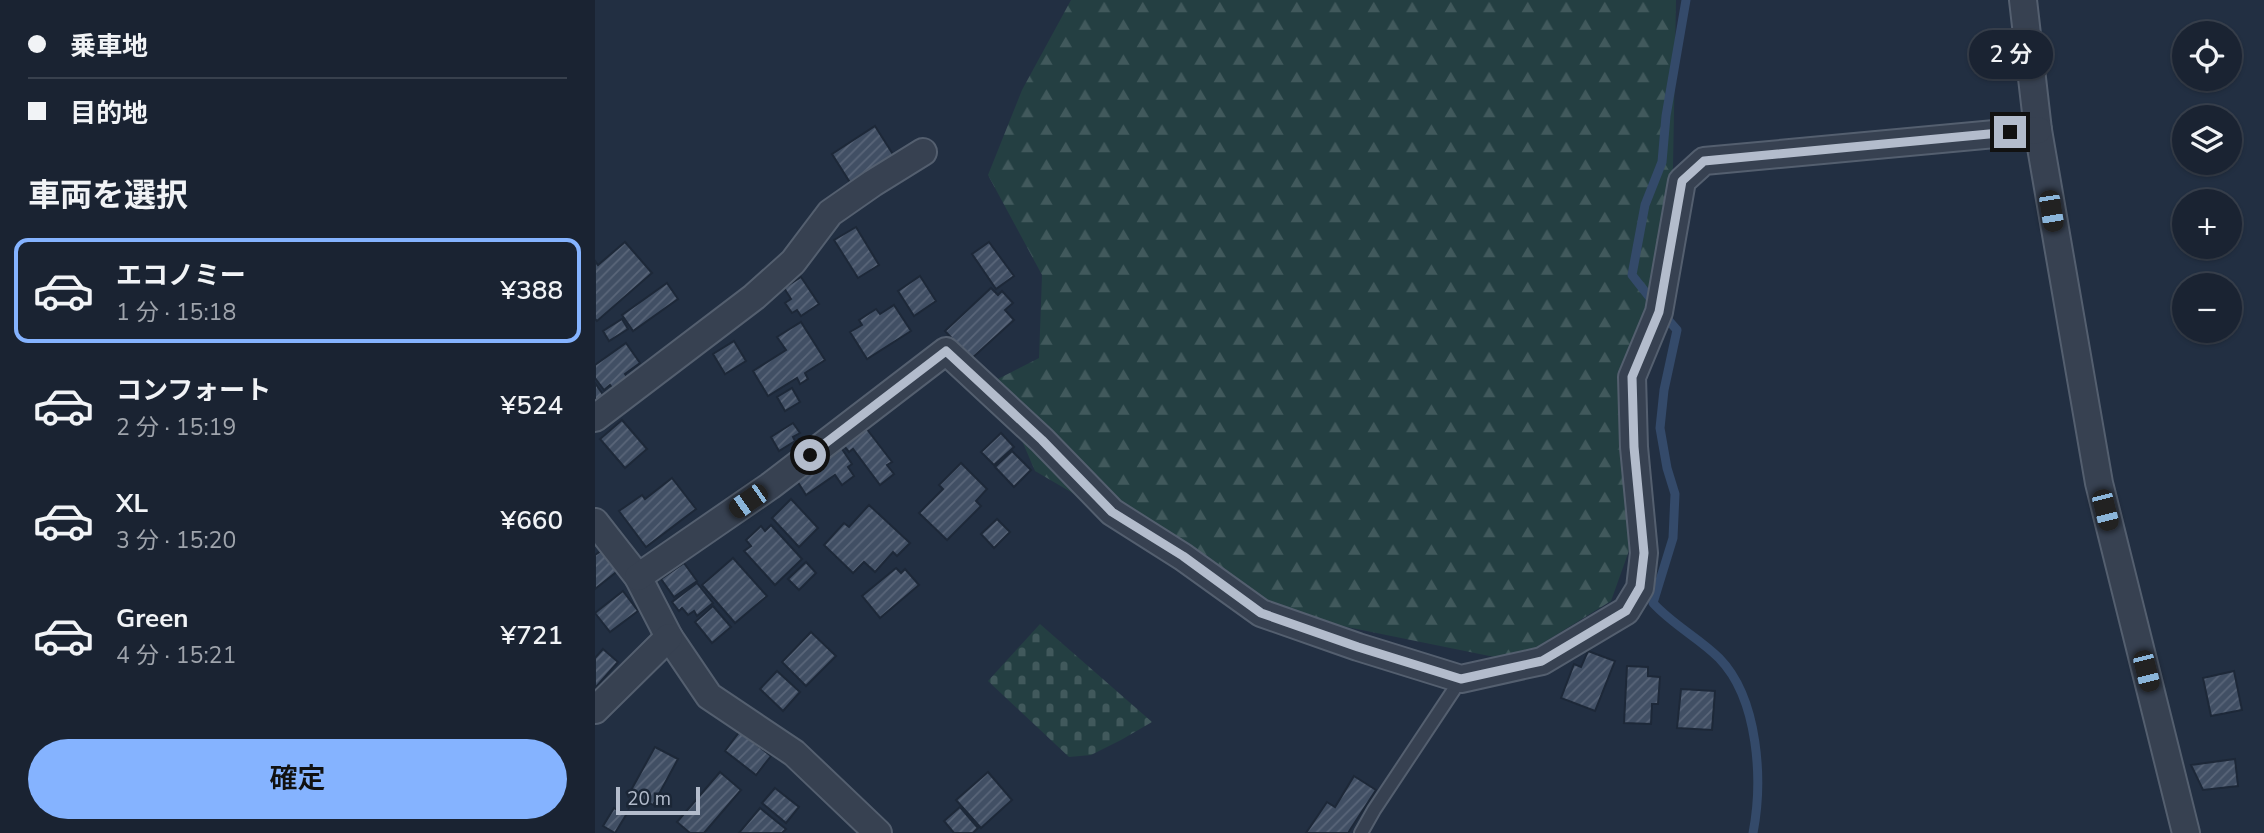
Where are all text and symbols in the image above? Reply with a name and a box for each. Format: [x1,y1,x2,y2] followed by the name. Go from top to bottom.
[2172,21,2242,343] map controls
[2172,21,2242,91] button: locate
[70,29,148,64] text: 乗車地
[1968,31,2052,80] callout: 2 分
[1990,39,2032,70] text: 2 分
[70,96,148,131] text: 目的地
[2172,105,2242,175] button: layers
[1994,116,2026,148] route end
[28,174,188,217] text: 車両を選択
[2038,189,2065,233] car
[2172,189,2242,259] button: +
[116,258,246,293] text: エコノミー
[32,259,95,322] icon: car
[501,273,563,308] text: ¥388
[2172,273,2242,343] button: −
[116,297,236,328] text: 1 分 · 15:18
[116,373,271,408] text: コンフォート
[32,374,95,437] icon: car
[501,388,563,423] text: ¥524
[116,412,236,443] text: 2 分 · 15:19
[794,439,826,471] route start
[725,480,772,522] car
[116,486,148,521] text: XL
[2090,487,2121,533] car
[32,489,95,552] icon: car
[501,503,563,538] text: ¥660
[116,525,236,556] text: 3 分 · 15:20
[116,601,189,636] text: Green
[32,604,95,667] icon: car
[501,618,563,653] text: ¥721
[116,640,236,671] text: 4 分 · 15:21
[2131,648,2162,694] car
[28,739,567,819] button: 確定
[616,784,700,816] scale bar
[627,786,671,812] text: 20 m

